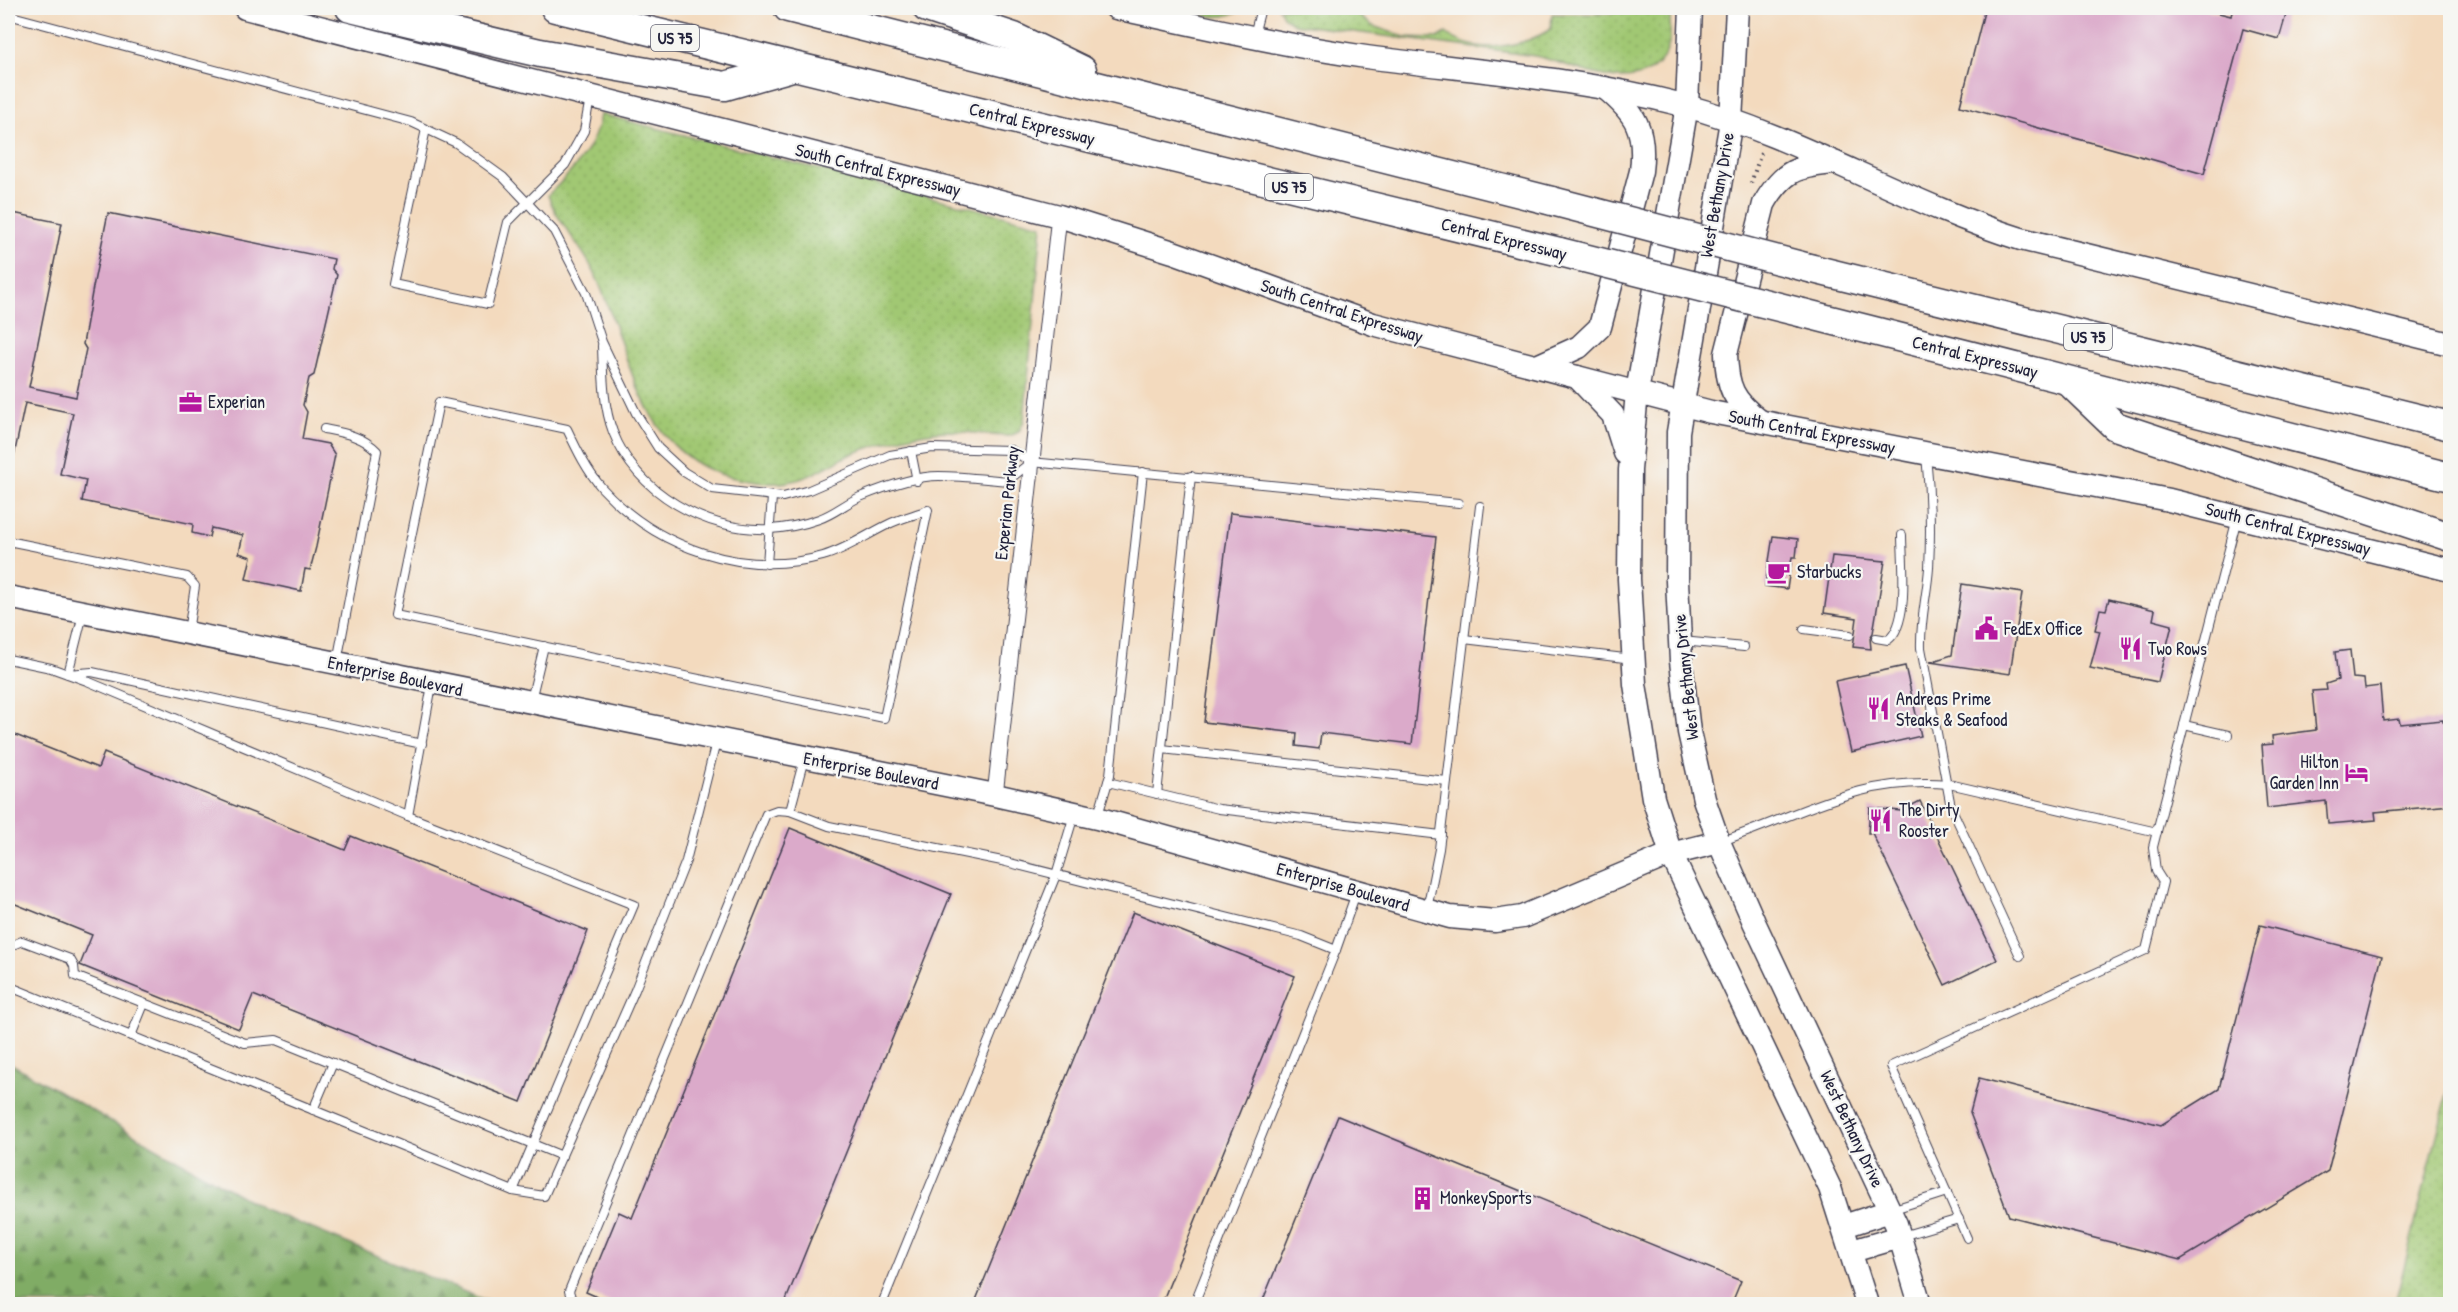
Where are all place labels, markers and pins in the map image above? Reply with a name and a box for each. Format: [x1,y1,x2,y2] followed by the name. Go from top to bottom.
[177,389,203,415] office icon: Experian
[208,389,265,414] place label: Experian
[1766,559,1792,585] cafe icon: Starbucks
[1797,559,1862,584] place label: Starbucks
[1973,616,1999,642] public building icon: FedEx Office
[2003,616,2083,641] place label: FedEx Office
[2117,636,2143,662] restaurant icon: Two Rows
[2148,636,2207,661] place label: Two Rows
[1896,686,2007,732] place label: Andreas Prime Steaks & Seafood
[1865,696,1891,722] restaurant icon: Andreas Prime Steaks & Seafood
[2269,749,2339,795] place label: Hilton Garden Inn
[2344,759,2370,785] hotel icon: Hilton Garden Inn
[1899,797,1960,843] place label: The Dirty Rooster
[1868,807,1894,833] restaurant icon: The Dirty Rooster
[1409,1185,1435,1211] building icon: MonkeySports
[1440,1185,1532,1210] place label: MonkeySports

